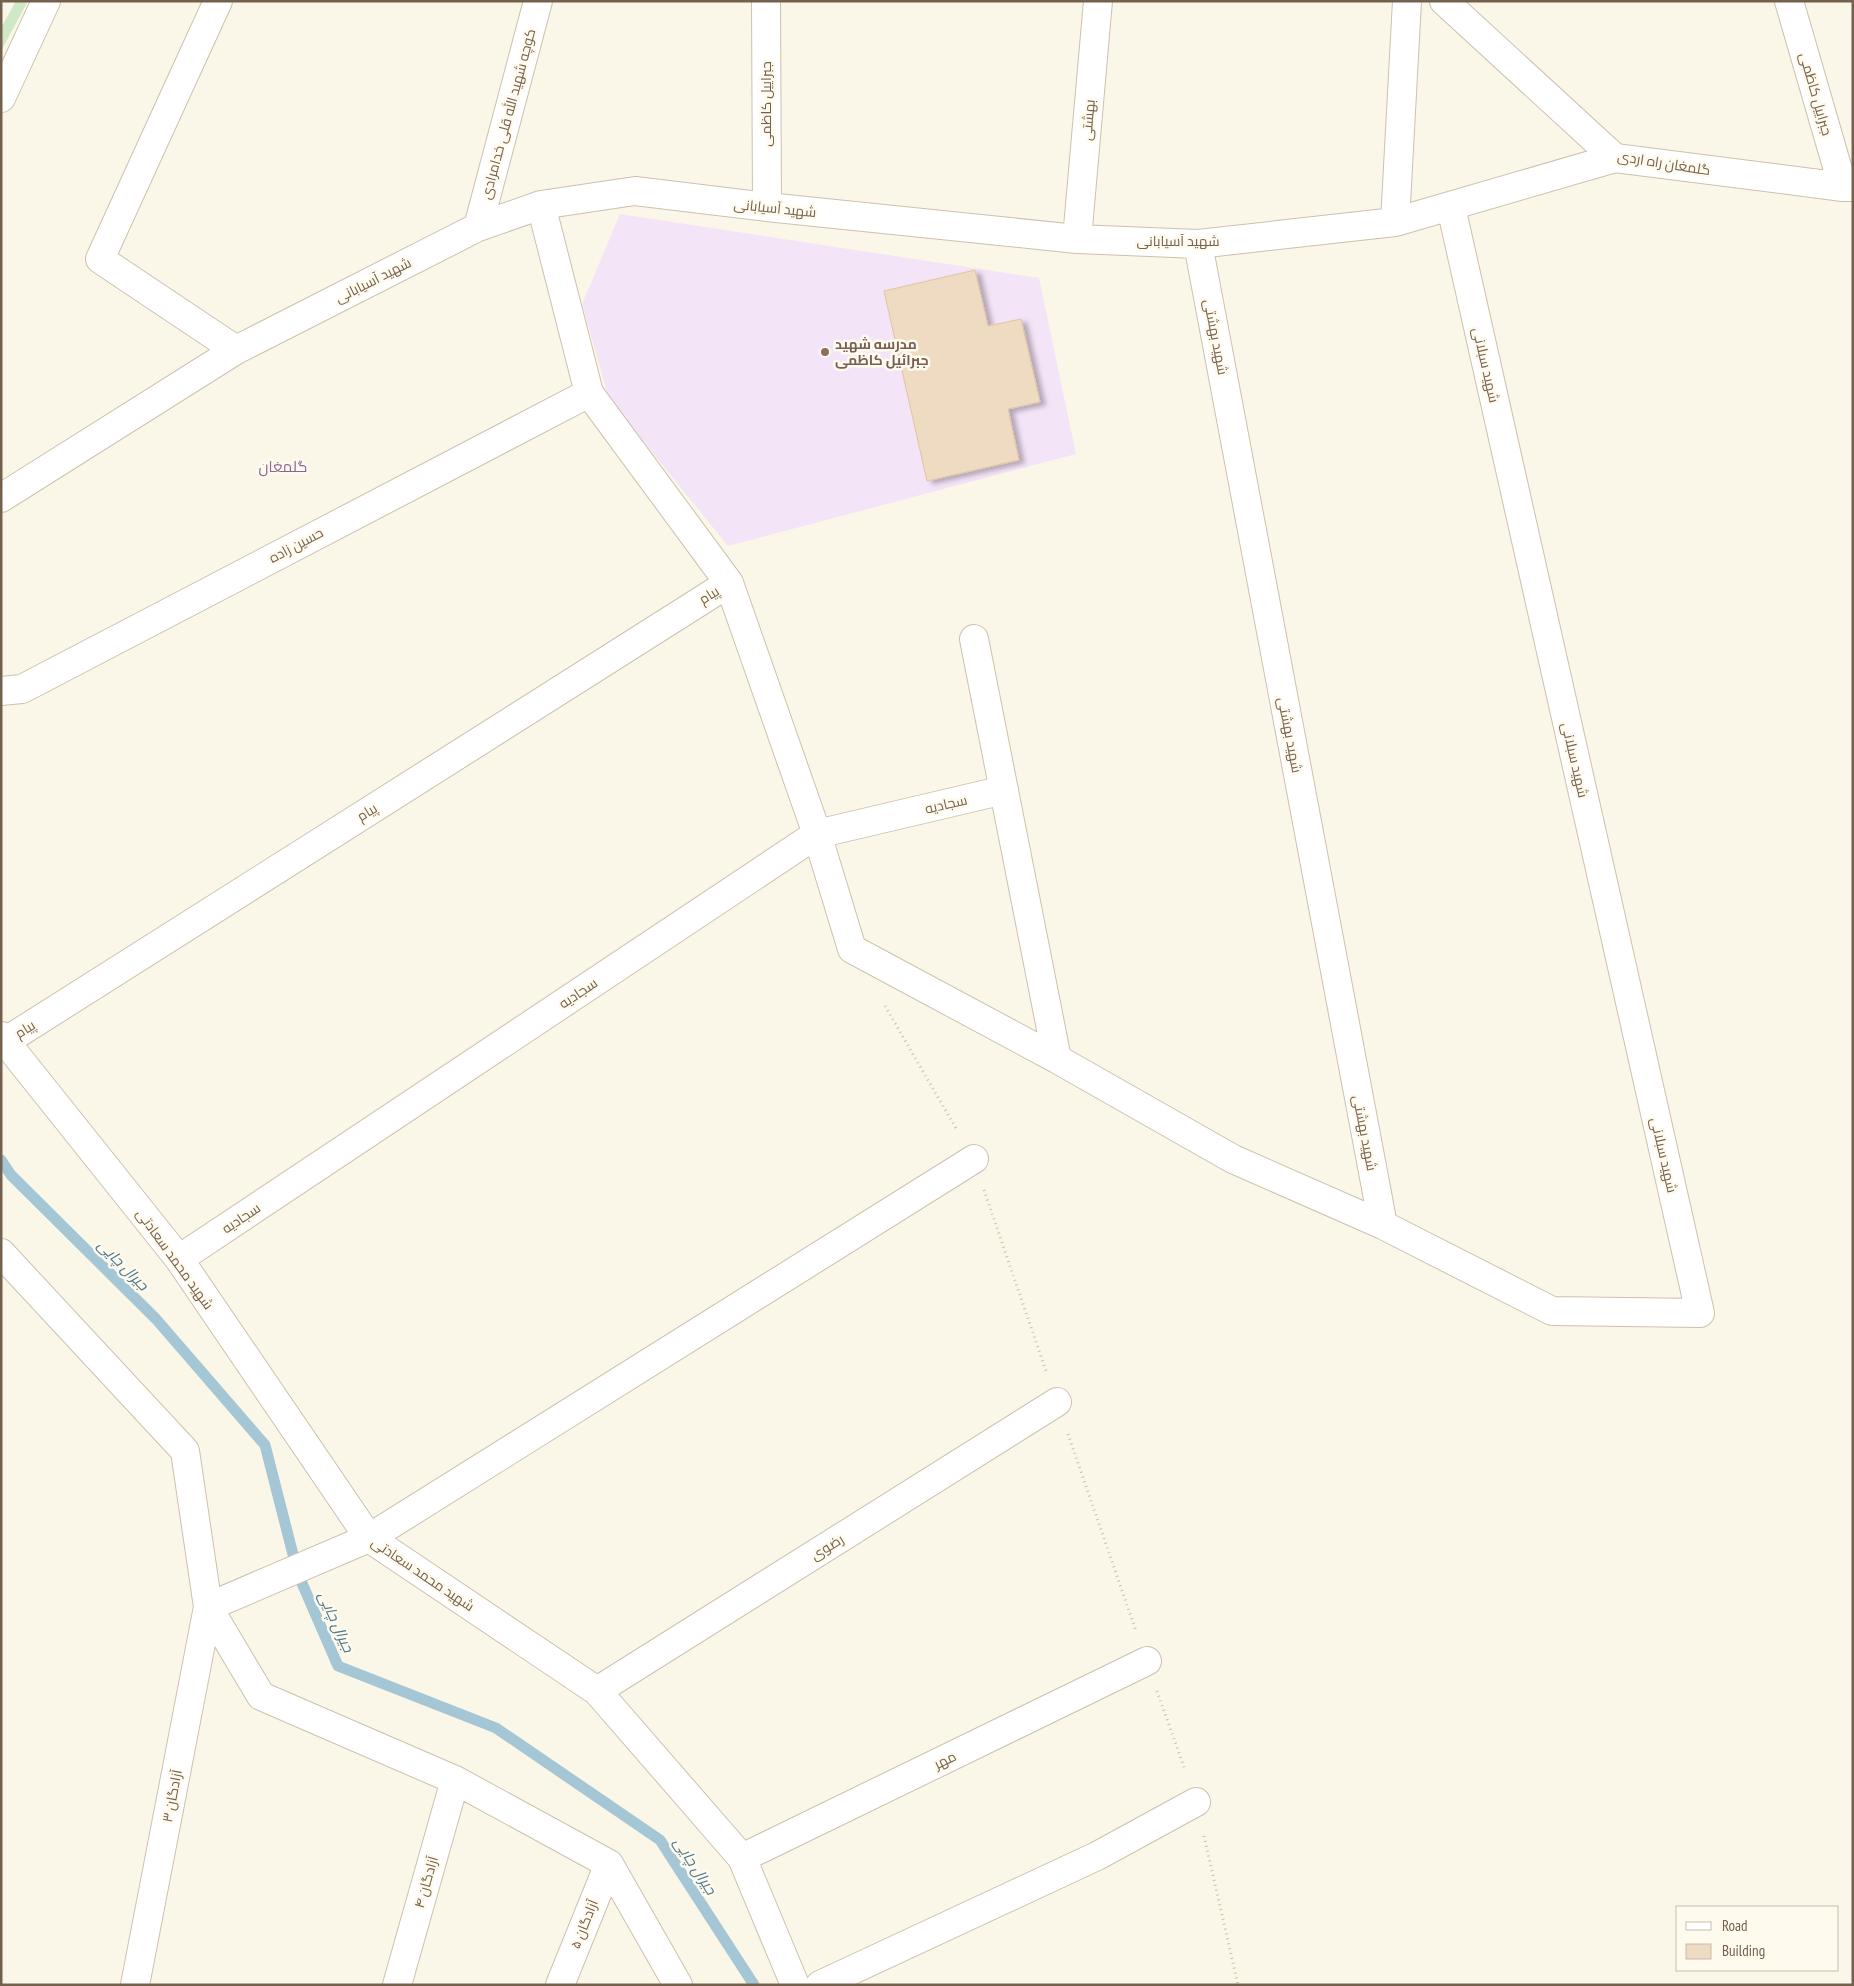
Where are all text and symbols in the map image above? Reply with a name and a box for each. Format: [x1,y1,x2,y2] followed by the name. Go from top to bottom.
[477,27,540,202] street label: کوچه شهید الله قلی خدامرادی
[1796,50,1836,138] street label: جبراییل کاظمی
[757,61,775,147] street label: جبراییل کاظمی
[1077,99,1099,141] street label: بهشتی
[1616,147,1712,179] street label: گلمغان راه اردی
[733,195,817,221] street label: شهید آسیابانی
[1137,232,1219,250] street label: شهید آسیابانی
[332,253,414,307] street label: شهید آسیابانی
[1200,298,1232,376] street label: شهید بهشتی
[1469,326,1503,404] street label: شهید سبلانی
[835,335,929,369] place label: مدرسه شهید جبرائیل کاظمی
[819,346,831,358] marker: مدرسه شهید جبرائیل کاظمی
[259,457,307,477] district label: گلمغان
[266,523,326,567] street label: حسین زاده
[695,582,723,609] street label: پیام
[1274,696,1306,774] street label: شهید بهشتی
[1558,721,1592,799] street label: شهید سبلانی
[923,790,969,818] street label: سجادیه
[353,799,381,826] street label: پیام
[555,974,601,1012] street label: سجادیه
[11,1016,39,1043] street label: پیام
[1349,1094,1381,1172] street label: شهید بهشتی
[1647,1116,1681,1194] street label: شهید سبلانی
[218,1199,264,1237] street label: سجادیه
[132,1205,218,1313] street label: شهید محمد سعادتی
[93,1235,153,1295] water label: جیرال چایی
[807,1530,847,1564] street label: رضوی
[368,1533,478,1615] street label: شهید محمد سعادتی
[314,1588,359,1656] water label: جیرال چایی
[930,1747,959,1773] street label: مهر
[158,1768,186,1824] street label: آزادگان ۳
[669,1834,721,1899] water label: جیرال چایی
[410,1854,442,1910] street label: آزادگان ۴
[566,1897,602,1951] street label: آزادگان ۵
[1676,1906,1839,1971] legend
[1722,1916,1748,1935] text: Road
[1722,1941,1765,1960] text: Building

